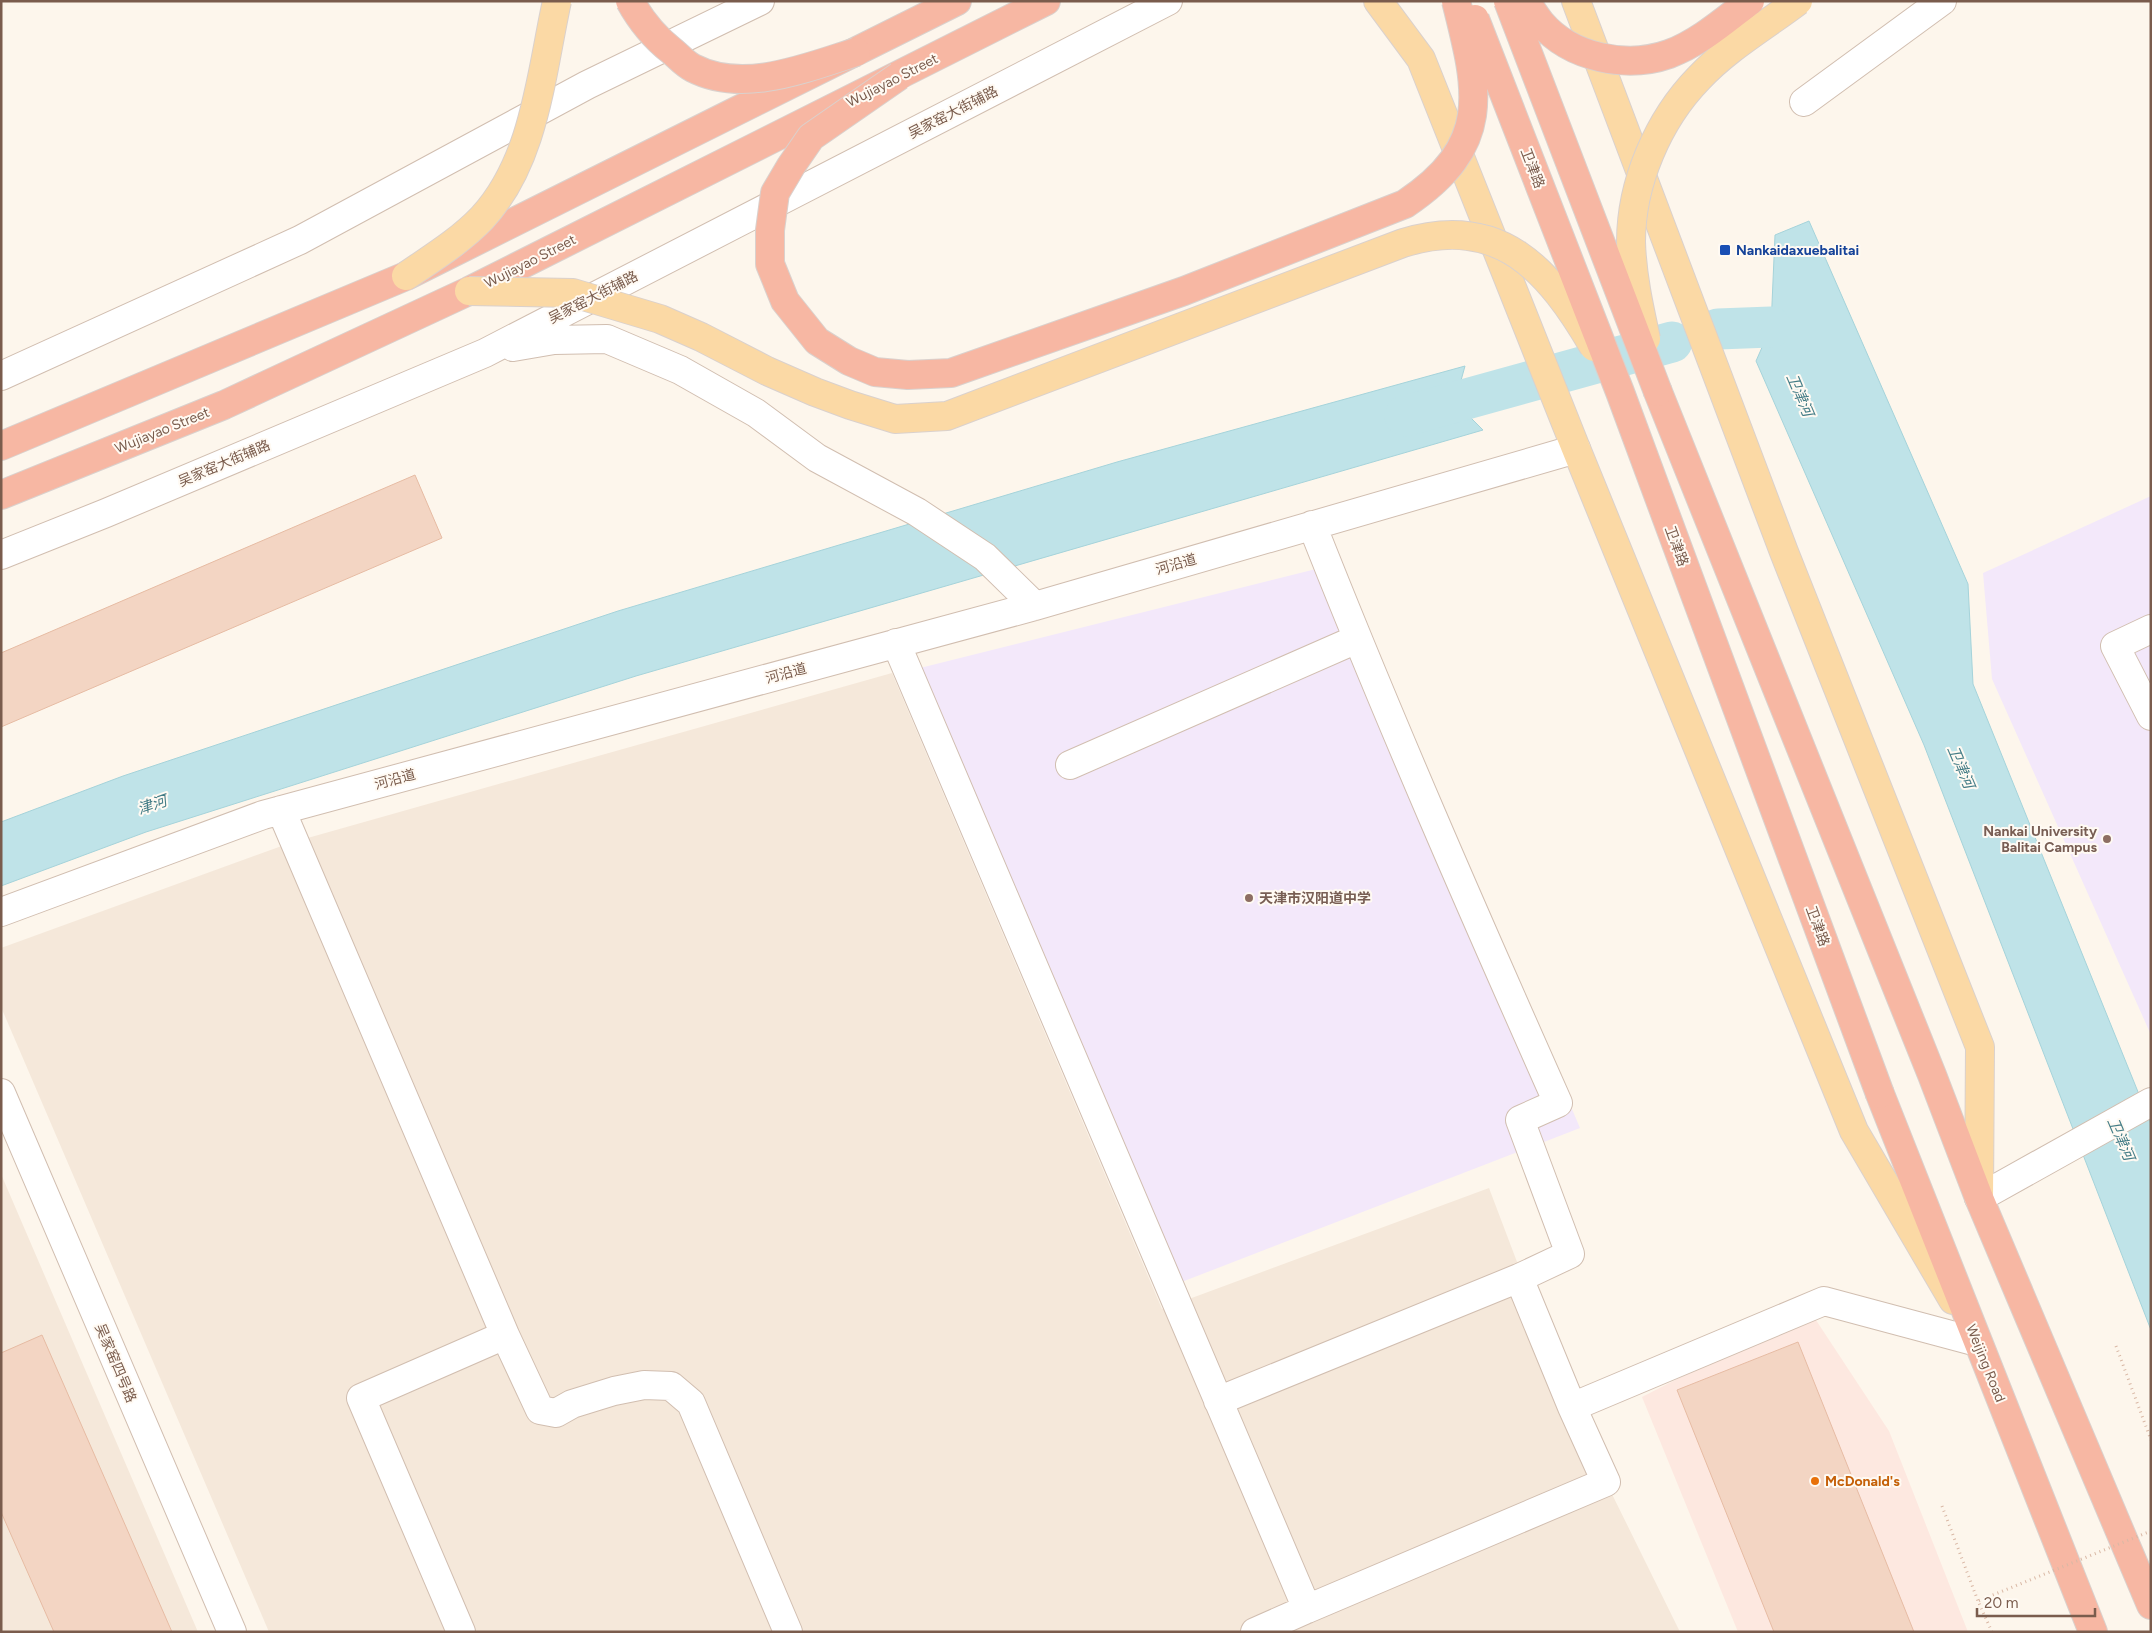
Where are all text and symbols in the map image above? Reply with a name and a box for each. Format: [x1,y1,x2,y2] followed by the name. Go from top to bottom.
[844,50,941,111] street label: Wujiayao Street
[906,83,1001,142] street label: 吴家窑大街辅路
[1517,146,1548,191] street label: 卫津路
[482,231,579,292] street label: Wujiayao Street
[1736,242,1859,259] place label: Nankaidaxuebalitai
[1718,243,1732,257] marker: Nankaidaxuebalitai
[546,268,641,327] street label: 吴家窑大街辅路
[1783,371,1818,422] water label: 卫津河
[112,404,212,457] street label: Wujiayao Street
[176,436,273,490] street label: 吴家窑大街辅路
[1661,524,1692,569] street label: 卫津路
[1154,551,1199,578] street label: 河沿道
[764,660,809,687] street label: 河沿道
[1944,743,1979,794] water label: 卫津河
[373,766,418,793] street label: 河沿道
[135,791,172,818] water label: 津河
[1983,823,2098,856] place label: Nankai University Balitai Campus
[2101,833,2113,845] marker: Nankai University Balitai Campus
[1259,890,1371,907] place label: 天津市汉阳道中学
[1243,892,1255,904] marker: 天津市汉阳道中学
[1802,904,1833,949] street label: 卫津路
[2104,1115,2139,1166] water label: 卫津河
[91,1321,140,1405] street label: 吴家窑四号路
[1962,1322,2009,1405] street label: Weijing Road
[1825,1473,1900,1490] place label: McDonald's
[1809,1475,1821,1487] marker: McDonald's
[1977,1586,2094,1618] scale bar
[1984,1594,2018,1612] text: 20 m

